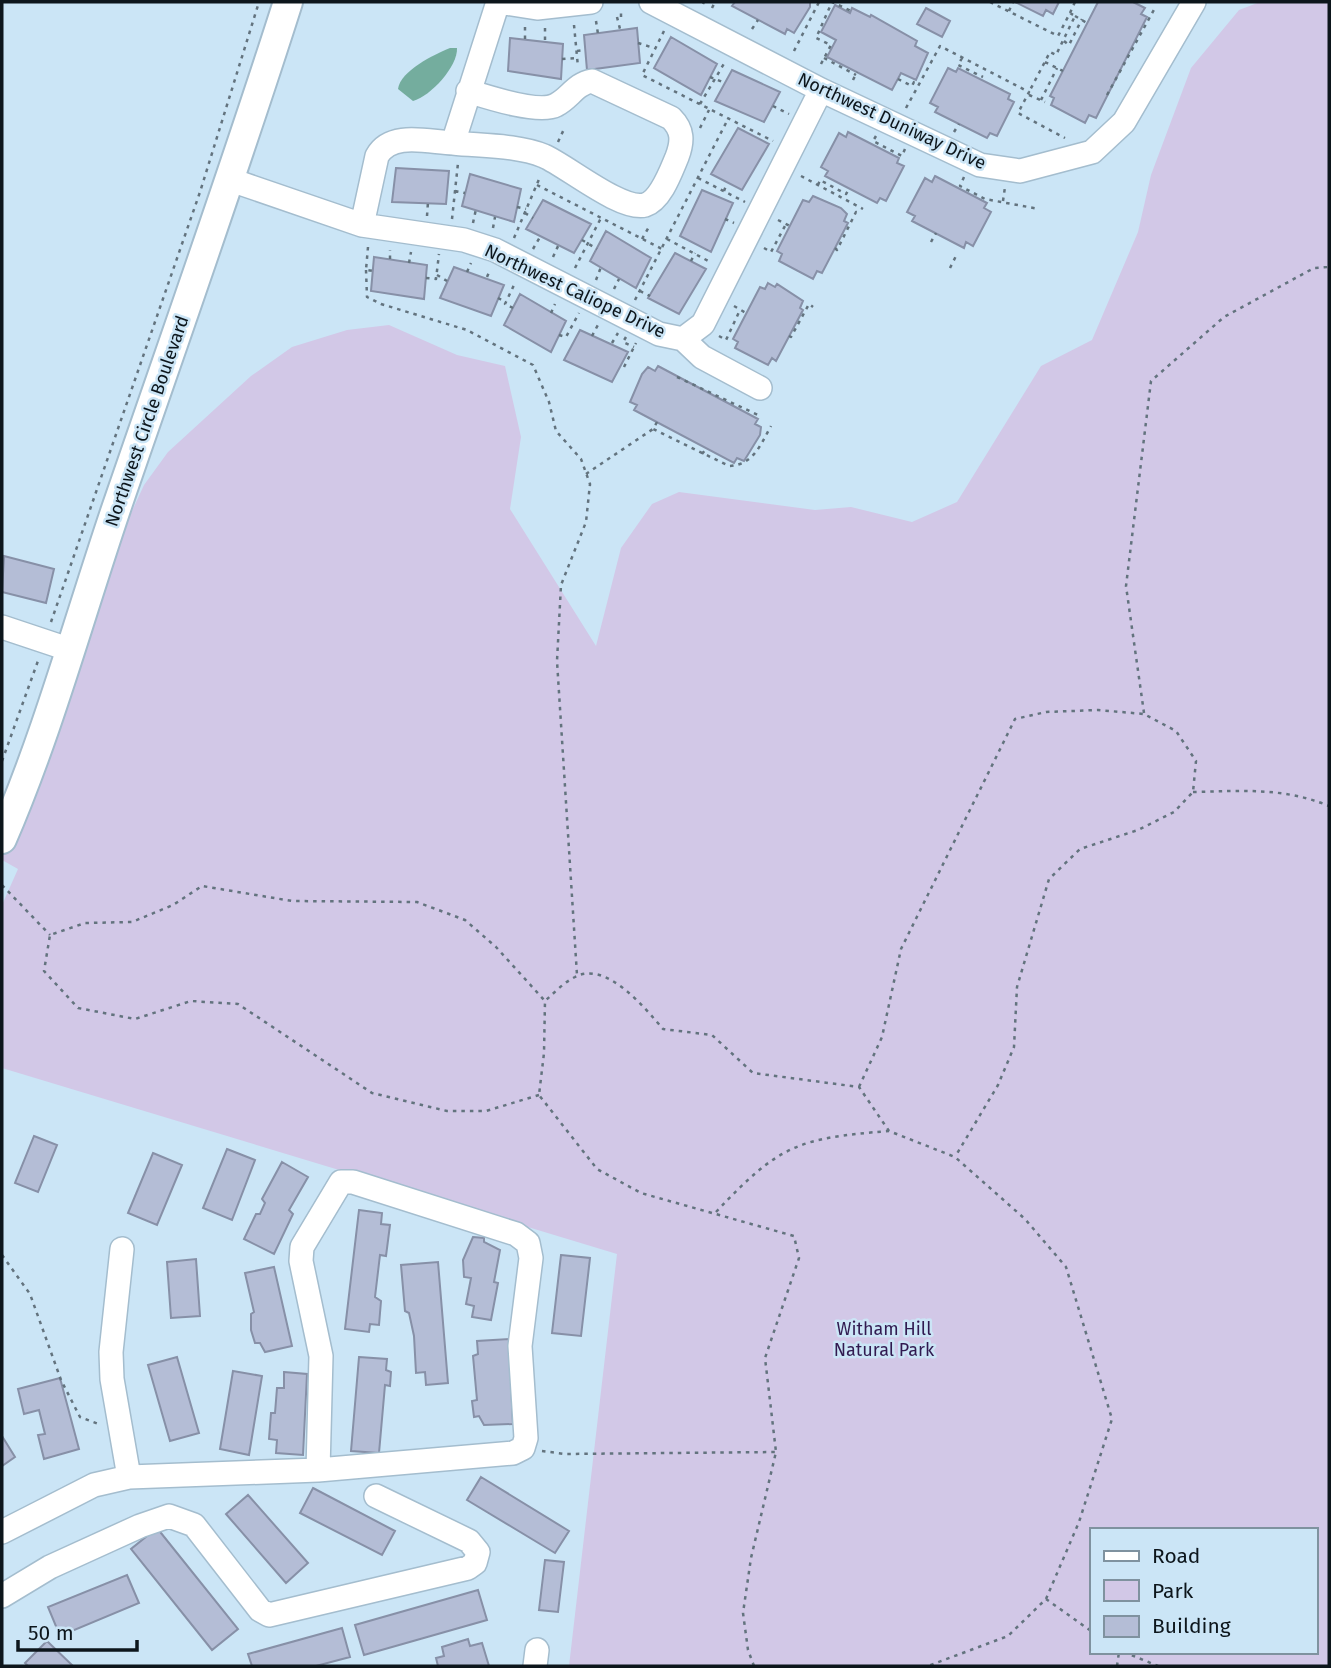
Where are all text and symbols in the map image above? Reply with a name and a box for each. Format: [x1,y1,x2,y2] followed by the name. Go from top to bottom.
[794,68,990,174] street label: Northwest Duniway Drive
[481,239,669,343] street label: Northwest Caliope Drive
[101,313,193,529] street label: Northwest Circle Boulevard
[834,1318,935,1361] park label: Witham Hill Natural Park
[1090,1528,1317,1654] legend
[1152,1543,1200,1569] text: Road
[1152,1578,1194,1604] text: Park
[18,1608,136,1652] scale bar
[1152,1613,1231,1639] text: Building
[28,1620,74,1646] text: 50 m

